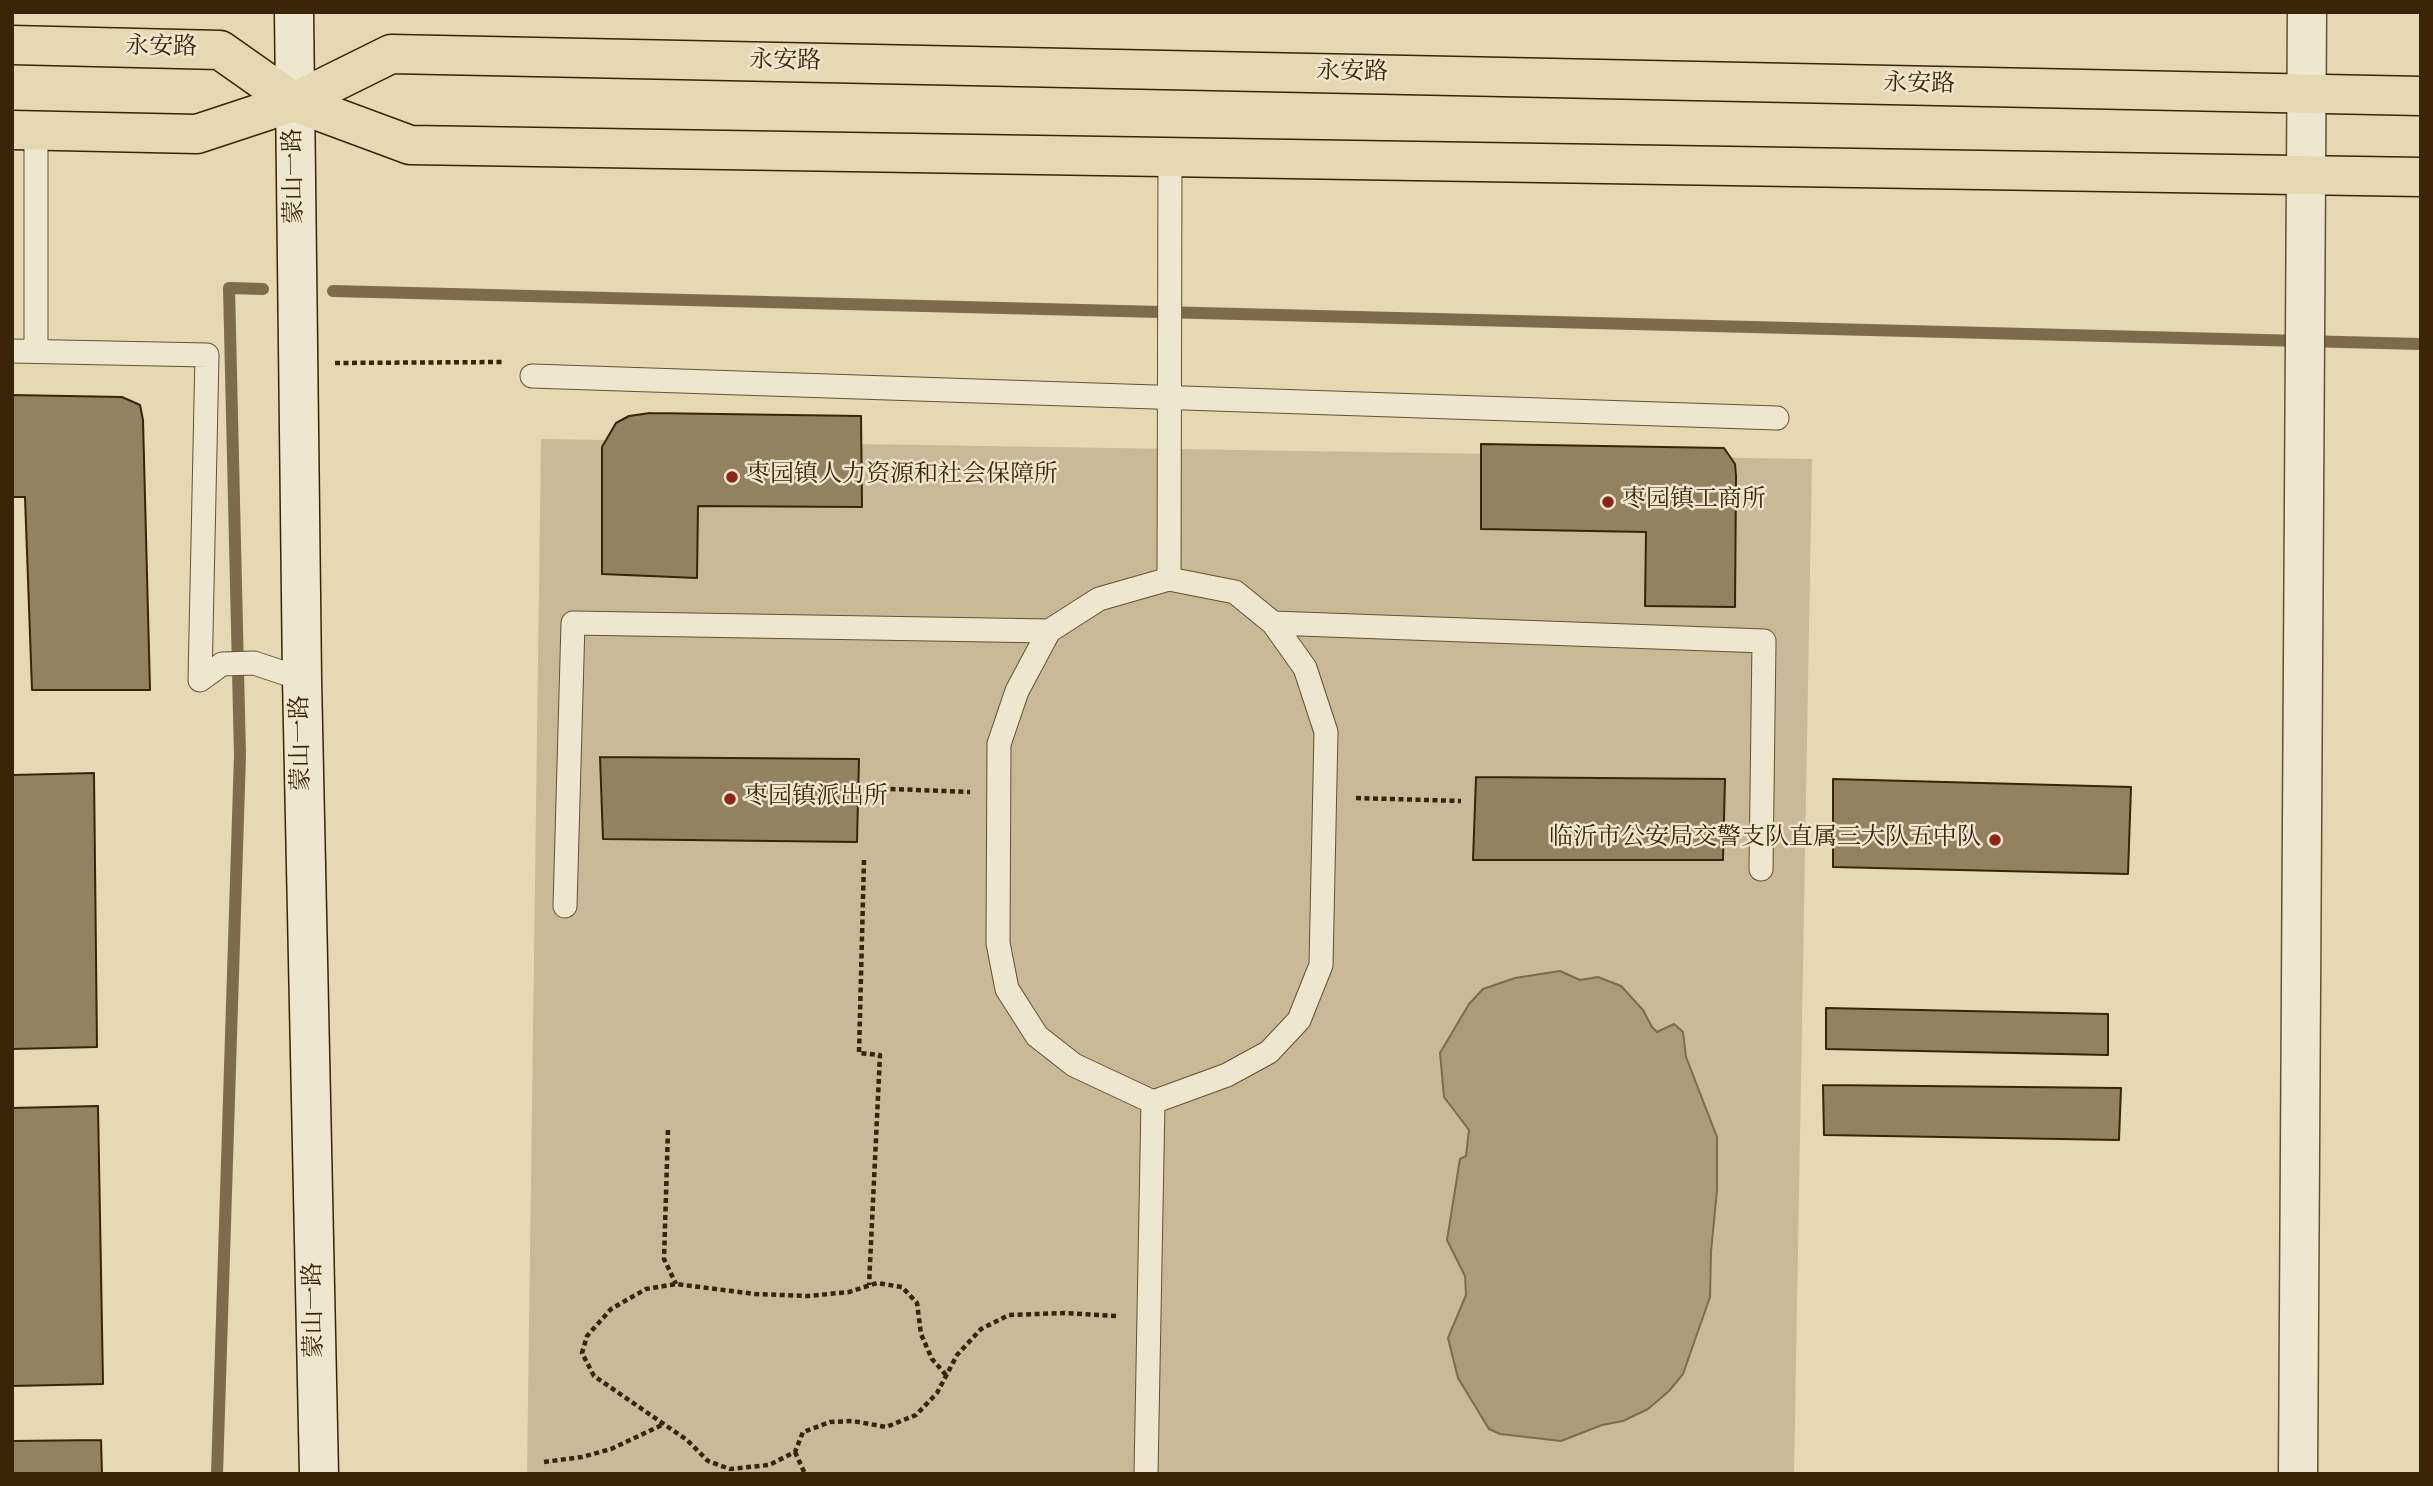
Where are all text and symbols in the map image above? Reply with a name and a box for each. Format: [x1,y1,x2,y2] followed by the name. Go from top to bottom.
[125,34,197,64] street label: 永安路
[749,48,821,78] street label: 永安路
[1316,59,1388,89] street label: 永安路
[1883,71,1955,101] street label: 永安路
[281,128,311,224] street label: 蒙山一路
[746,463,1058,491] place label: 枣园镇人力资源和社会保障所
[724,469,740,485] marker: 枣园镇人力资源和社会保障所
[1622,488,1766,516] place label: 枣园镇工商所
[1600,494,1616,510] marker: 枣园镇工商所
[288,695,318,791] street label: 蒙山一路
[744,785,888,813] place label: 枣园镇派出所
[722,791,738,807] marker: 枣园镇派出所
[1549,826,1981,854] place label: 临沂市公安局交警支队直属三大队五中队
[1987,832,2003,848] marker: 临沂市公安局交警支队直属三大队五中队
[301,1262,331,1358] street label: 蒙山一路

